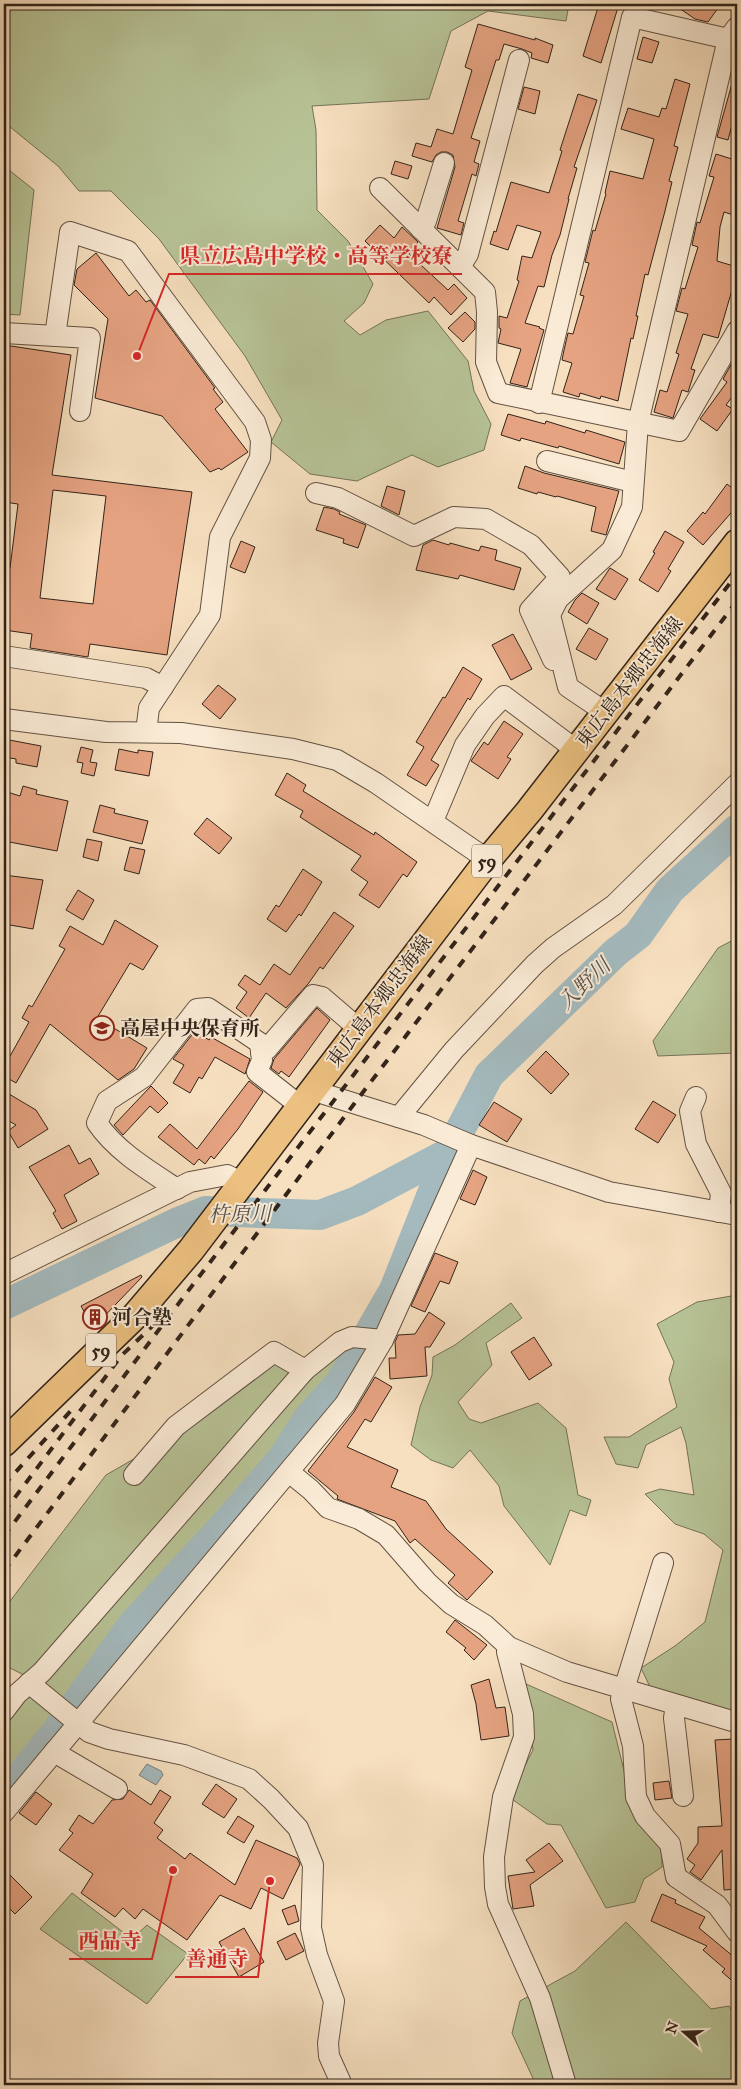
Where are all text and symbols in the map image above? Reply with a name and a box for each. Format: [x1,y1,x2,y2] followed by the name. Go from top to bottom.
[169,238,462,274] callout: 県立広島中学校・高等学校寮
[180,243,453,269] text: 県立広島中学校・高等学校寮
[570,612,688,752] street label: 東広島本郷忠海線
[472,844,502,878] road number: 59
[321,930,437,1072] street label: 東広島本郷忠海線
[552,951,617,1015] water label: 入野川
[89,1015,115,1041] school or university icon: 高屋中央保育所
[120,1016,260,1040] place label: 高屋中央保育所
[208,1200,274,1228] water label: 杵原川
[82,1304,108,1330] building icon: 河合塾
[112,1305,172,1329] place label: 河合塾
[86,1334,116,1366] road number: 59
[69,1923,152,1959] callout: 西品寺
[79,1928,142,1954] text: 西品寺
[175,1941,258,1977] callout: 善通寺
[186,1946,249,1972] text: 善通寺
[658,2006,708,2056] north arrow
[662,2019,682,2036] text: N

